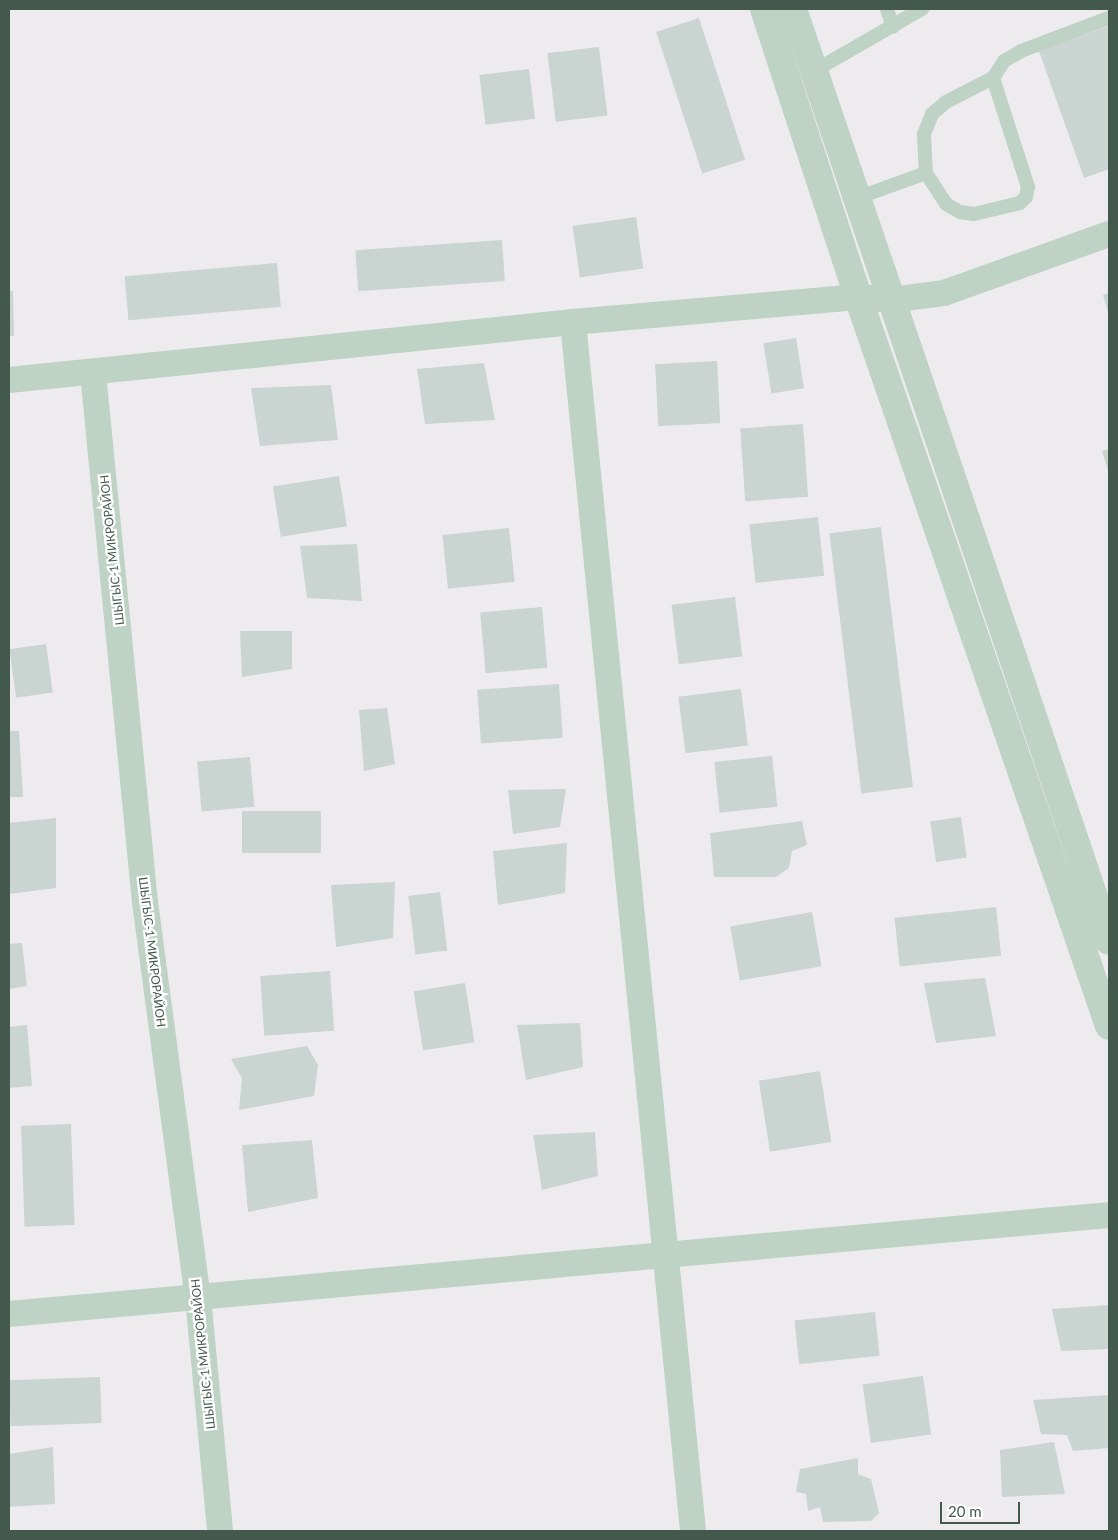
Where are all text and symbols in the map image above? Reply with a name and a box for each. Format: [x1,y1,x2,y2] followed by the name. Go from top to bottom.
[97,474,127,626] street label: ШЫГЫС-1 МИКРОРАЙОН
[136,876,168,1028] street label: ШЫГЫС-1 МИКРОРАЙОН
[188,1278,218,1430] street label: ШЫГЫС-1 МИКРОРАЙОН
[943,1492,1023,1524] scale bar
[948,1502,982,1520] text: 20 m

